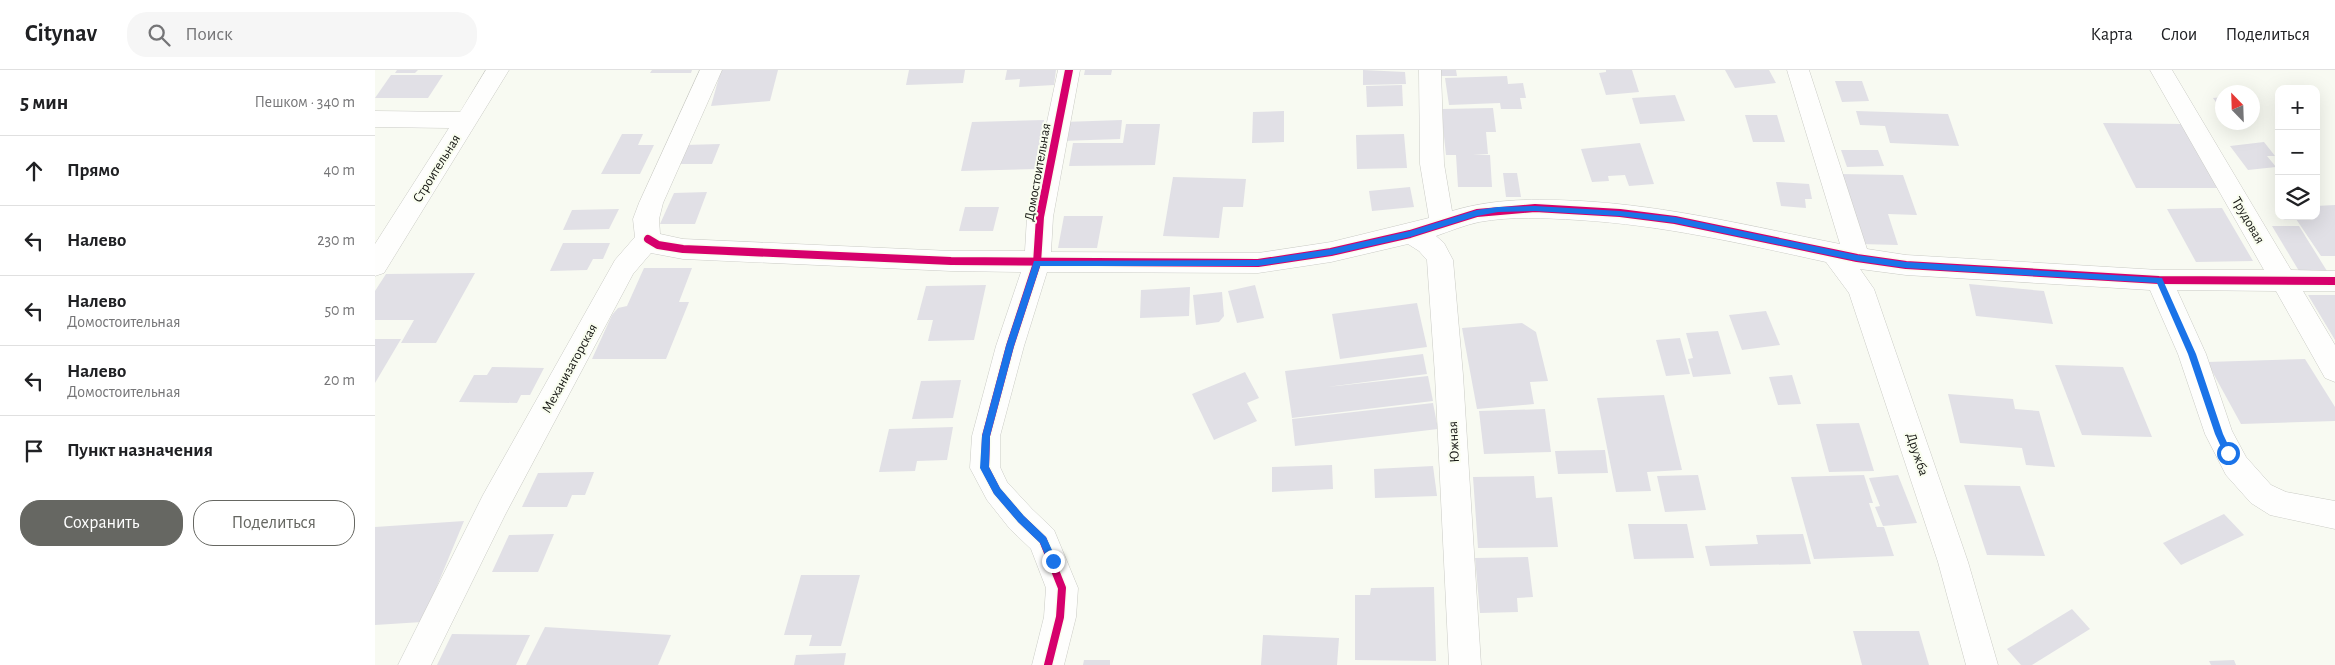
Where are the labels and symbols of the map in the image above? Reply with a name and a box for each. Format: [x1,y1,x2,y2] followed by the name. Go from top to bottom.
[2215,85,2260,130] north arrow
[1022,122,1054,222] street label: Домостоительная
[410,132,463,205] street label: Строительная
[2229,195,2267,246] street label: Трудовая
[540,322,600,415] street label: Механизаторская
[1446,421,1462,463] street label: Южная
[1904,431,1931,478] street label: Дружба
[2217,442,2240,465] route start
[1042,550,1065,573] route end

